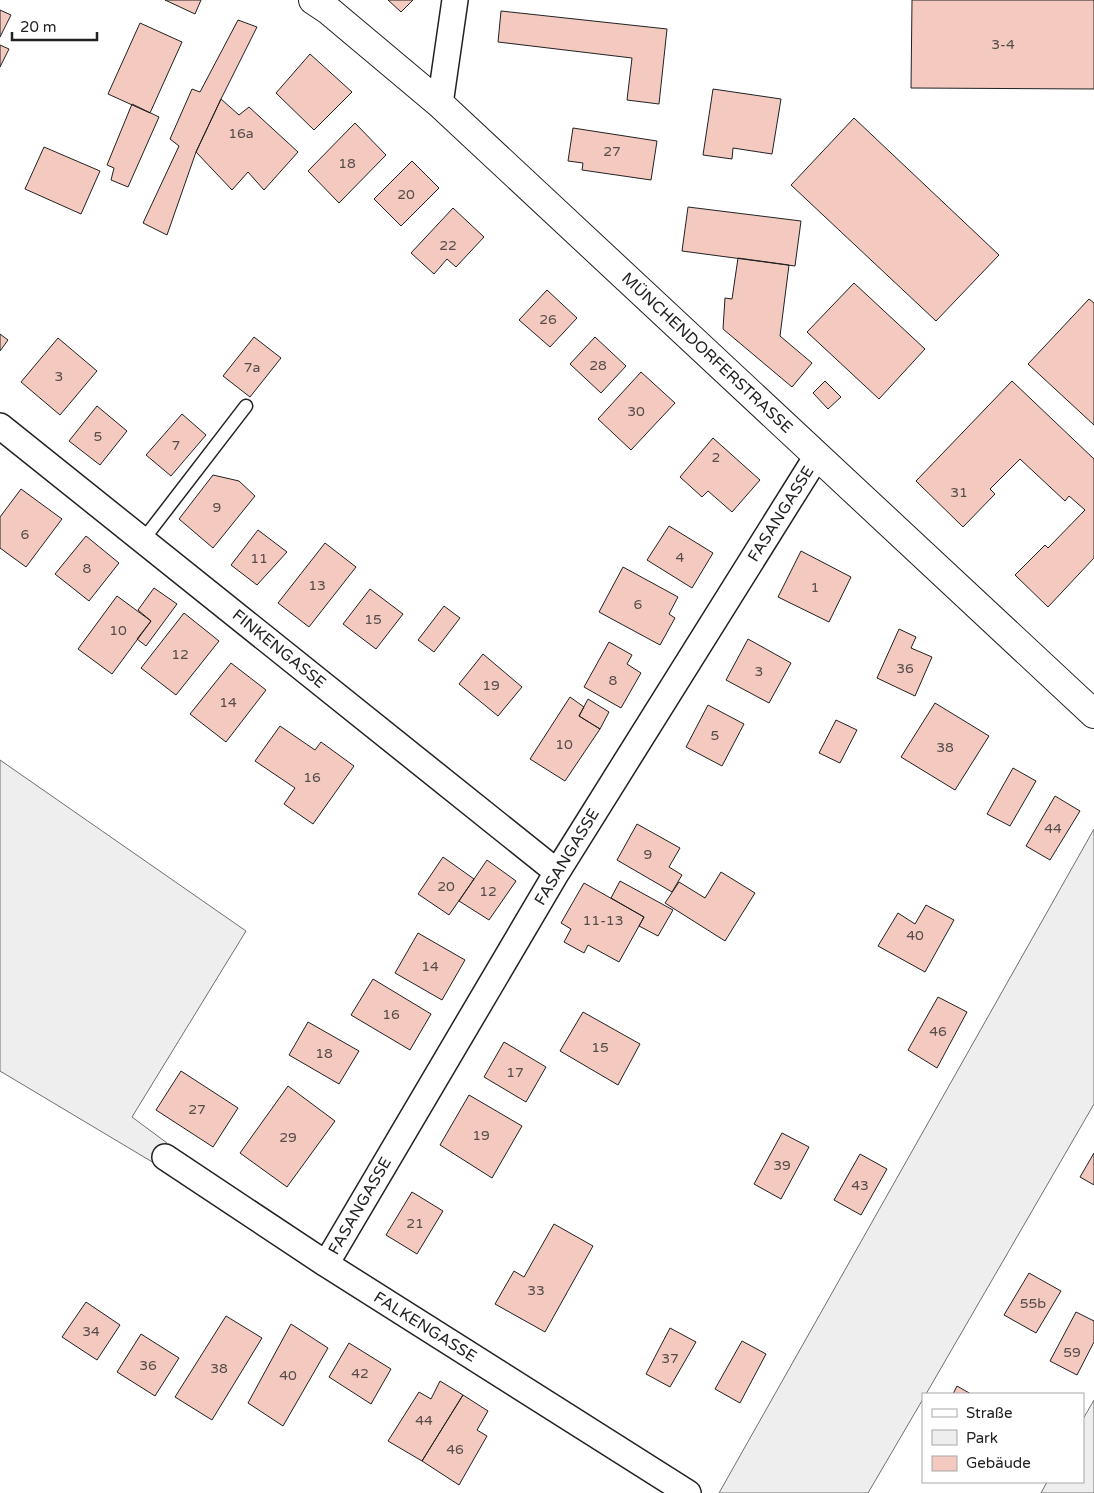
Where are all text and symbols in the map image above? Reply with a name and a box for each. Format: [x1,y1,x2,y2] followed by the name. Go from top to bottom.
[12,10,98,42] scale bar
[20,18,57,36] text: 20 m
[991,36,1015,53] house number: 3-4
[228,125,254,142] house number: 16a
[603,143,621,160] house number: 27
[338,155,356,172] house number: 18
[397,186,415,203] house number: 20
[439,237,457,254] house number: 22
[617,268,797,438] street label: MÜNCHENDORFERSTRASSE
[539,311,557,328] house number: 26
[589,357,607,374] house number: 28
[244,359,260,376] house number: 7a
[55,368,63,385] house number: 3
[627,403,645,420] house number: 30
[94,428,102,445] house number: 5
[172,437,180,454] house number: 7
[712,449,720,466] house number: 2
[744,462,818,566] street label: FASANGASSE
[950,484,968,501] house number: 31
[213,499,221,516] house number: 9
[21,526,30,543] house number: 6
[676,549,685,566] house number: 4
[250,550,268,567] house number: 11
[83,560,92,577] house number: 8
[308,577,326,594] house number: 13
[811,579,819,596] house number: 1
[634,596,643,613] house number: 6
[228,605,330,693] street label: FINKENGASSE
[364,611,382,628] house number: 15
[109,622,127,639] house number: 10
[171,646,189,663] house number: 12
[896,660,914,677] house number: 36
[755,663,763,680] house number: 3
[609,672,618,689] house number: 8
[482,677,500,694] house number: 19
[219,694,237,711] house number: 14
[711,727,719,744] house number: 5
[555,736,573,753] house number: 10
[936,739,954,756] house number: 38
[303,769,321,786] house number: 16
[530,805,604,909] street label: FASANGASSE
[1044,820,1062,837] house number: 44
[644,846,652,863] house number: 9
[437,878,455,895] house number: 20
[479,883,497,900] house number: 12
[583,912,623,929] house number: 11-13
[906,927,924,944] house number: 40
[421,958,439,975] house number: 14
[382,1006,400,1023] house number: 16
[929,1023,947,1040] house number: 46
[591,1039,609,1056] house number: 15
[315,1045,333,1062] house number: 18
[506,1064,524,1081] house number: 17
[188,1101,206,1118] house number: 27
[472,1127,490,1144] house number: 19
[279,1129,297,1146] house number: 29
[324,1154,396,1258] street label: FASANGASSE
[773,1157,791,1174] house number: 39
[851,1177,869,1194] house number: 43
[406,1215,424,1232] house number: 21
[527,1282,545,1299] house number: 33
[370,1287,480,1367] street label: FALKENGASSE
[1020,1295,1046,1312] house number: 55b
[82,1323,100,1340] house number: 34
[1063,1344,1081,1361] house number: 59
[661,1350,679,1367] house number: 37
[139,1357,157,1374] house number: 36
[210,1360,228,1377] house number: 38
[351,1365,369,1382] house number: 42
[279,1367,297,1384] house number: 40
[922,1393,1084,1483] legend
[966,1404,1012,1422] text: Straße
[415,1412,433,1429] house number: 44
[966,1429,998,1447] text: Park
[446,1441,464,1458] house number: 46
[966,1454,1031,1472] text: Gebäude

